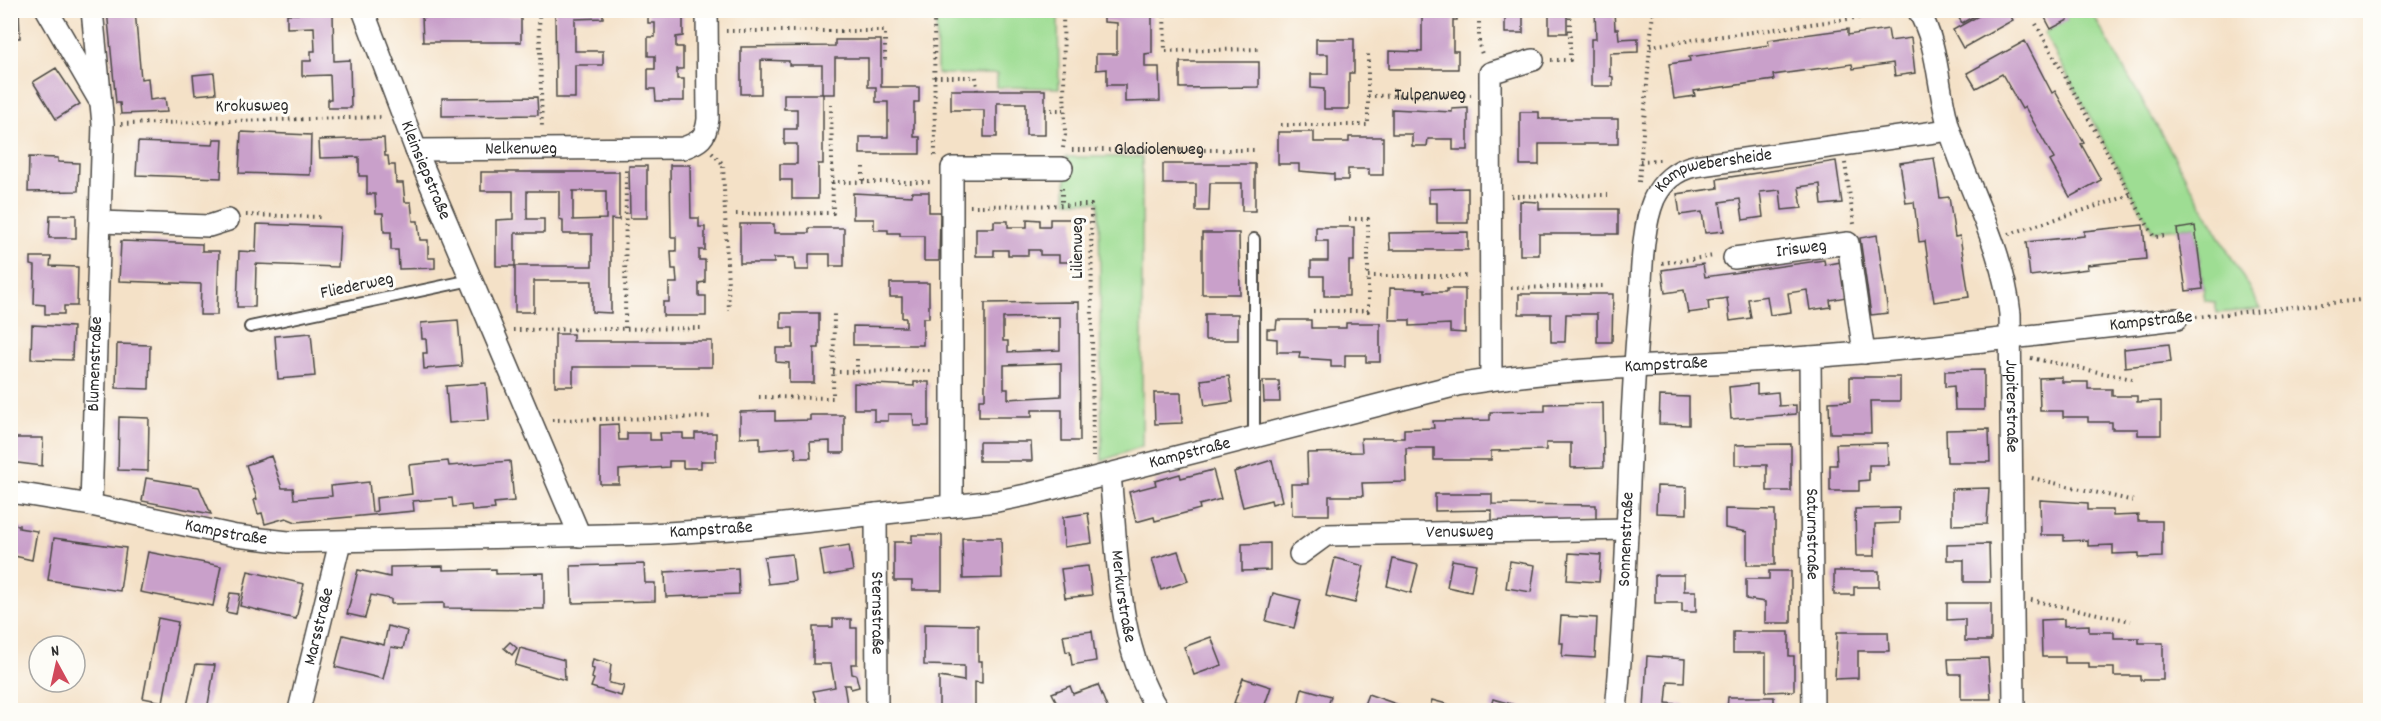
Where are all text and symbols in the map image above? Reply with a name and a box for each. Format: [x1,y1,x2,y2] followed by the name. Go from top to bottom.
[1394,83,1466,108] street label: Tulpenweg
[215,94,289,120] street label: Krokusweg
[394,117,457,224] street label: Kleinsiepstraße
[485,136,557,162] street label: Nelkenweg
[1114,138,1204,163] street label: Gladiolenweg
[1649,143,1774,198] street label: Kampwebersheide
[1066,217,1091,279] street label: Lilienweg
[1775,233,1828,265] street label: Irisweg
[318,267,396,307] street label: Fliederweg
[2108,305,2194,339] street label: Kampstraße
[81,316,109,412] street label: Blumenstraße
[1624,351,1708,380] street label: Kampstraße
[1998,359,2024,453] street label: Jupiterstraße
[1146,431,1233,476] street label: Kampstraße
[1799,488,1824,580] street label: Saturnstraße
[1612,491,1641,587] street label: Sonnenstraße
[183,513,269,552] street label: Kampstraße
[669,515,754,545] street label: Kampstraße
[1426,519,1494,546] street label: Venusweg
[1104,549,1142,645] street label: Merkurstraße
[864,571,889,655] street label: Sternstraße
[298,585,341,668] street label: Marsstraße
[27,634,87,694] north arrow
[50,640,61,664] text: N

